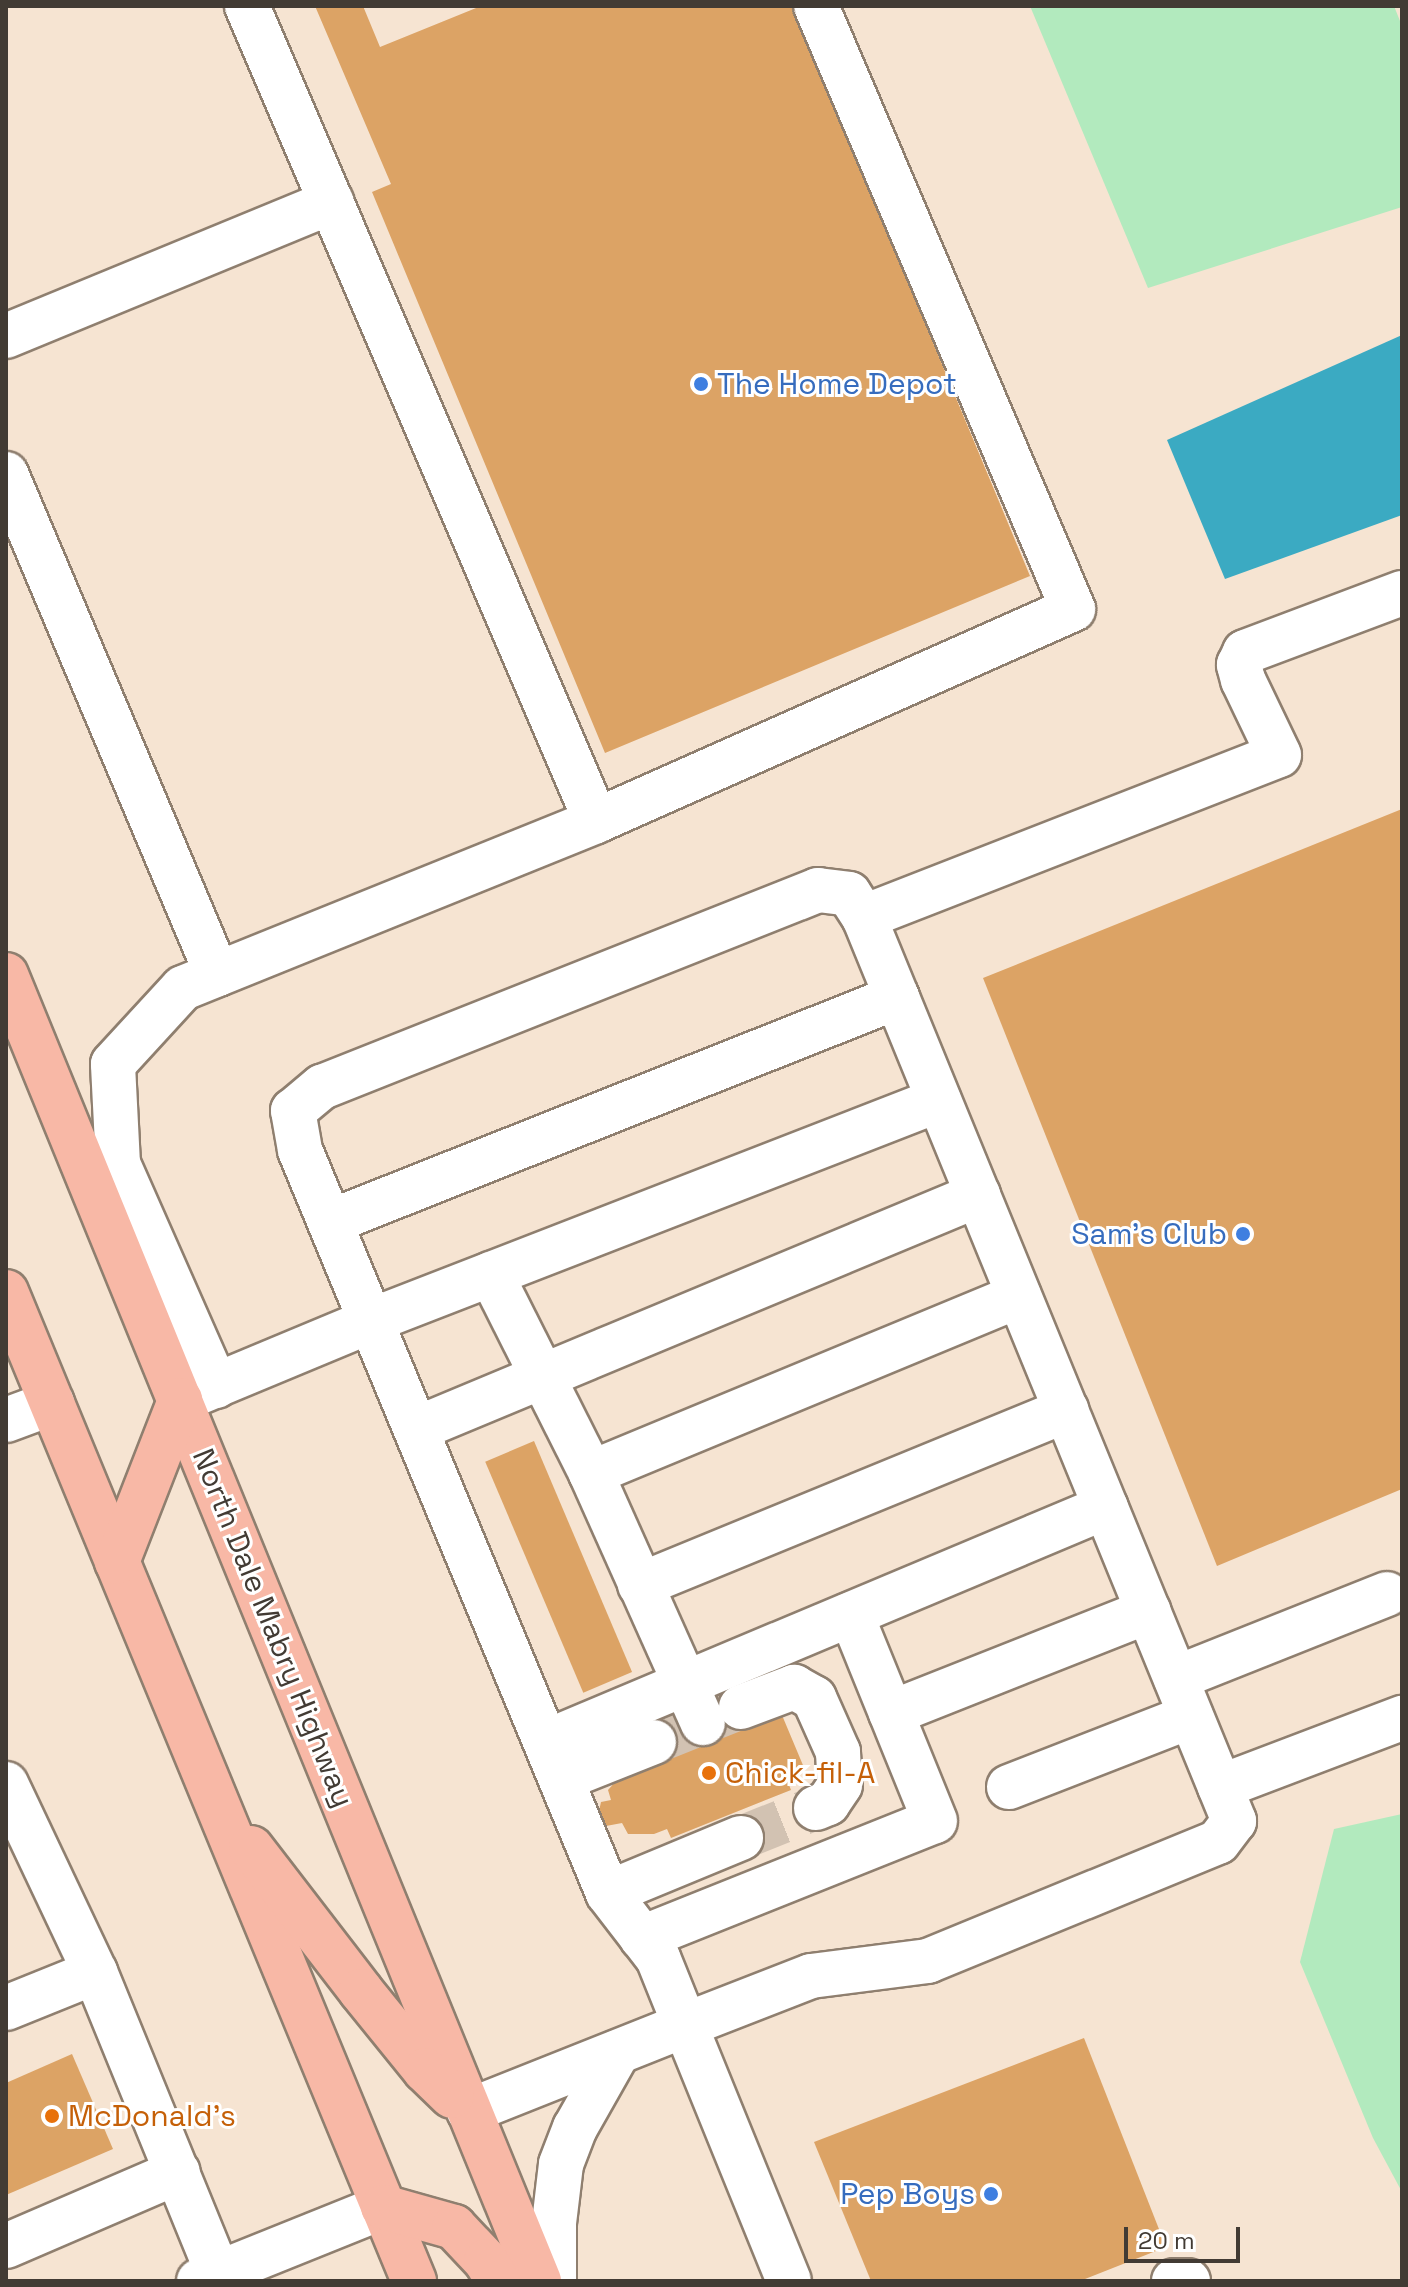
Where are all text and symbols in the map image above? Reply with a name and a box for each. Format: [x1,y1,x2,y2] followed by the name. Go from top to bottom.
[717,366,957,402] place label: The Home Depot
[692,375,710,393] marker: The Home Depot
[1071,1216,1227,1252] place label: Sam's Club
[1234,1225,1252,1243] marker: Sam's Club
[185,1444,361,1812] street label: North Dale Mabry Highway
[725,1755,875,1791] place label: Chick-fil-A
[700,1764,718,1782] marker: Chick-fil-A
[68,2098,236,2134] place label: McDonald's
[43,2107,61,2125] marker: McDonald's
[840,2176,975,2212] place label: Pep Boys
[982,2185,1000,2203] marker: Pep Boys
[1128,2211,1244,2261] scale bar
[1138,2225,1195,2256] text: 20 m

